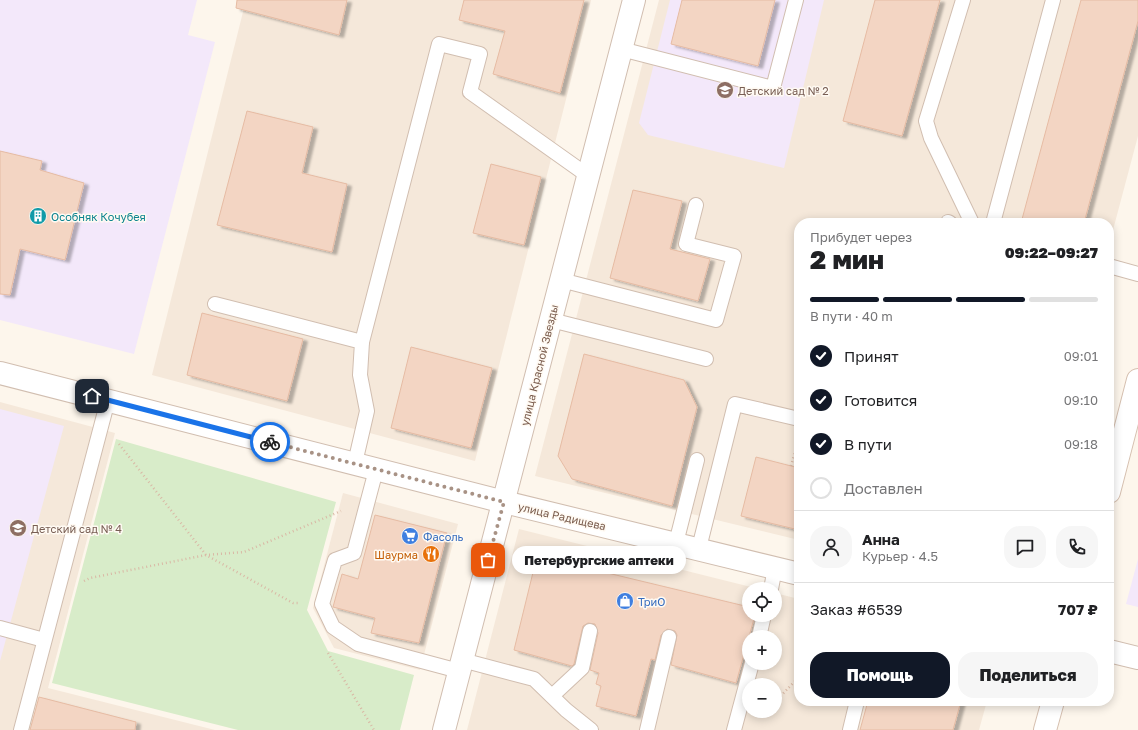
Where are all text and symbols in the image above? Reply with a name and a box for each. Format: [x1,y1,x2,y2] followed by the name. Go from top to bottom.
[715,80,735,100] school or university icon: Детский сад № 2
[738,84,829,97] place label: Детский сад № 2
[28,206,48,226] building icon: Особняк Кочубея
[51,210,146,223] place label: Особняк Кочубея
[810,229,912,245] text: Прибудет через
[1005,243,1098,261] text: 09:22–09:27
[810,244,884,275] text: 2 мин
[518,303,560,427] street label: улица Красной Звезды
[810,308,893,324] text: В пути · 40 m
[810,345,832,367] icon: check
[844,347,899,365] text: Принят
[1064,348,1098,364] text: 09:01
[75,379,109,413] pin
[81,385,103,407] icon: home
[810,389,832,411] icon: check
[844,391,917,409] text: Готовится
[1064,392,1098,408] text: 09:10
[250,422,290,462] courier
[259,431,281,453] icon: bike
[810,433,832,455] icon: check
[844,435,892,453] text: В пути
[1064,436,1098,452] text: 09:18
[844,479,923,497] text: Доставлен
[517,500,607,532] street label: улица Радищева
[8,518,28,538] school or university icon: Детский сад № 4
[31,522,122,535] place label: Детский сад № 4
[400,526,420,546] supermarket icon: Фасоль
[810,526,852,568] button: person
[1004,526,1046,568] button: chat
[1056,526,1098,568] button: phone
[423,530,464,543] place label: Фасоль
[862,530,900,548] text: Анна
[471,543,505,577] pin
[421,544,441,564] restaurant icon: Шаурма
[512,546,686,574] callout: Петербургские аптеки
[374,548,418,561] place label: Шаурма
[862,548,938,564] text: Курьер · 4.5
[477,549,499,571] icon: bag
[524,552,674,568] text: Петербургские аптеки
[742,582,782,718] map controls
[742,582,782,622] button: locate
[615,591,635,611] shop icon: ТриО
[638,595,665,608] place label: ТриО
[810,600,902,618] text: Заказ #6539
[1058,600,1098,618] text: 707 ₽
[742,630,782,670] button: +
[810,652,950,698] button: Помощь
[958,652,1098,698] button: Поделиться
[742,678,782,718] button: −

